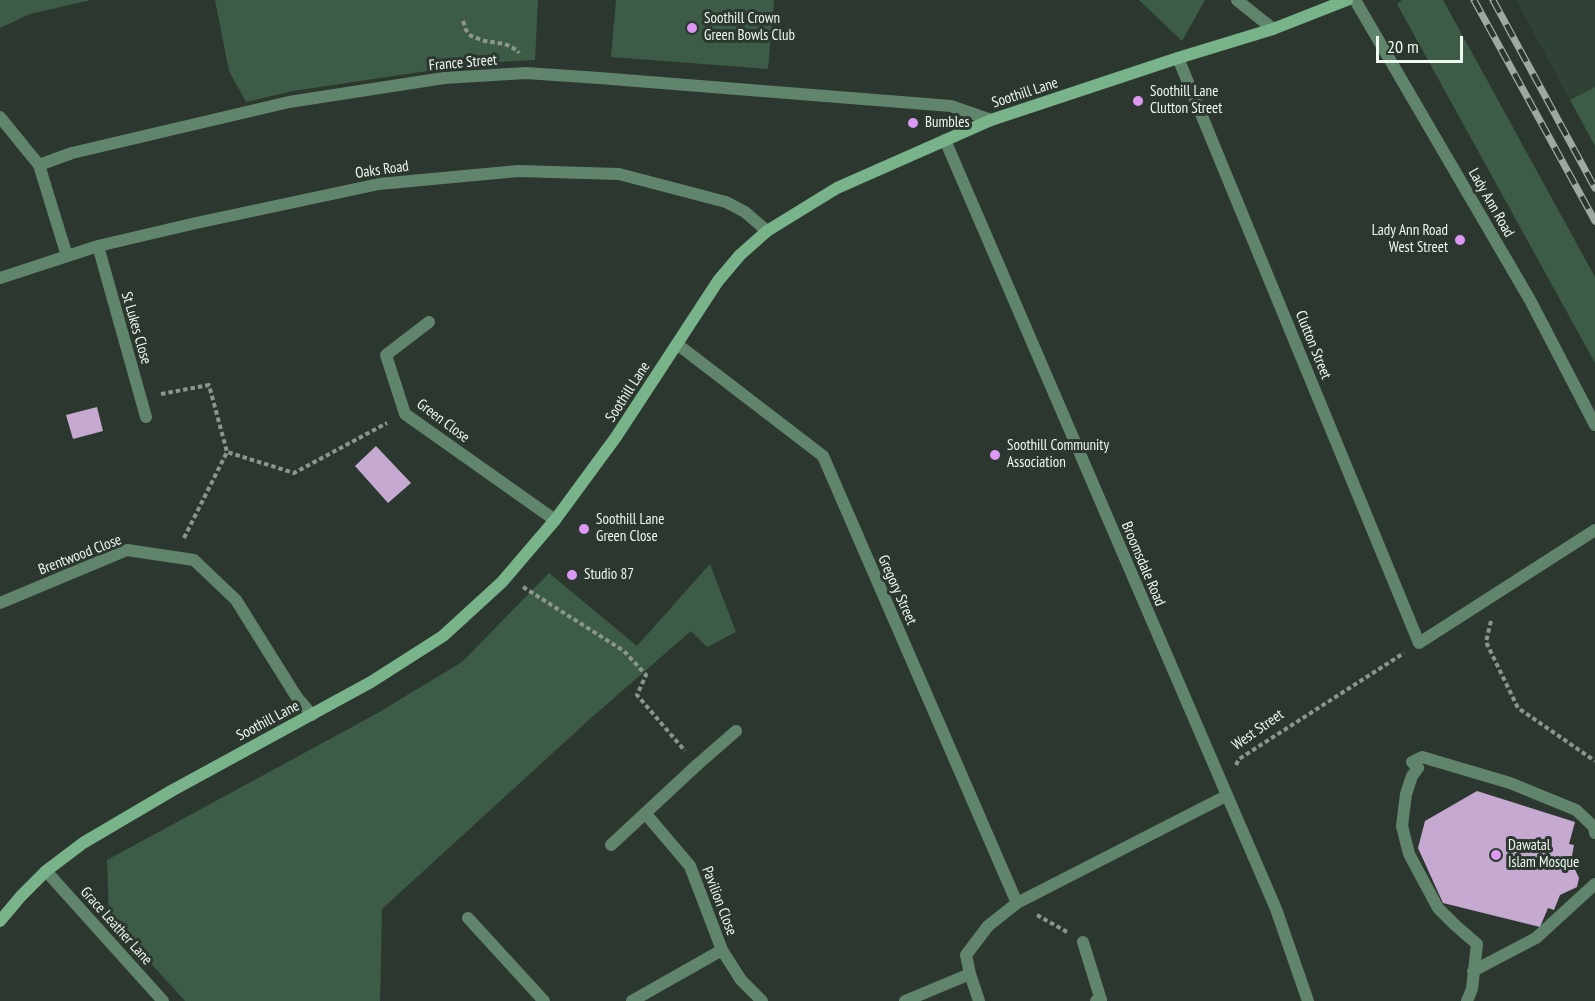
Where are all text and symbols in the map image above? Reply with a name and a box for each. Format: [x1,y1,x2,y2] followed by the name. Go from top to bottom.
[704,10,795,45] place label: Soothill Crown Green Bowls Club
[685,21,699,35] marker: Soothill Crown Green Bowls Club
[1379,24,1466,62] scale bar
[1387,35,1419,58] text: 20 m
[428,51,498,75] street label: France Street
[990,74,1060,112] street label: Soothill Lane
[1150,83,1222,118] place label: Soothill Lane Clutton Street
[1131,94,1145,108] marker: Soothill Lane Clutton Street
[925,114,970,132] place label: Bumbles
[906,116,920,130] marker: Bumbles
[354,157,410,183] street label: Oaks Road
[1464,165,1518,241] street label: Lady Ann Road
[1372,222,1448,257] place label: Lady Ann Road West Street
[1453,233,1467,247] marker: Lady Ann Road West Street
[117,290,155,366] street label: St Lukes Close
[1291,308,1335,382] street label: Clutton Street
[602,358,654,426] street label: Soothill Lane
[413,395,473,447] street label: Green Close
[1007,437,1109,472] place label: Soothill Community Association
[988,448,1002,462] marker: Soothill Community Association
[596,511,664,546] place label: Soothill Lane Green Close
[1117,519,1169,609] street label: Broomsdale Road
[577,522,591,536] marker: Soothill Lane Green Close
[36,531,124,579] street label: Brentwood Close
[874,552,920,628] street label: Gregory Street
[584,566,634,584] place label: Studio 87
[565,568,579,582] marker: Studio 87
[234,697,302,745] street label: Soothill Lane
[1229,706,1287,754] street label: West Street
[1508,837,1579,872] place label: Dawatal Islam Mosque
[1489,848,1503,862] marker: Dawatal Islam Mosque
[698,864,740,938] street label: Pavilion Close
[76,883,156,969] street label: Grace Leather Lane

